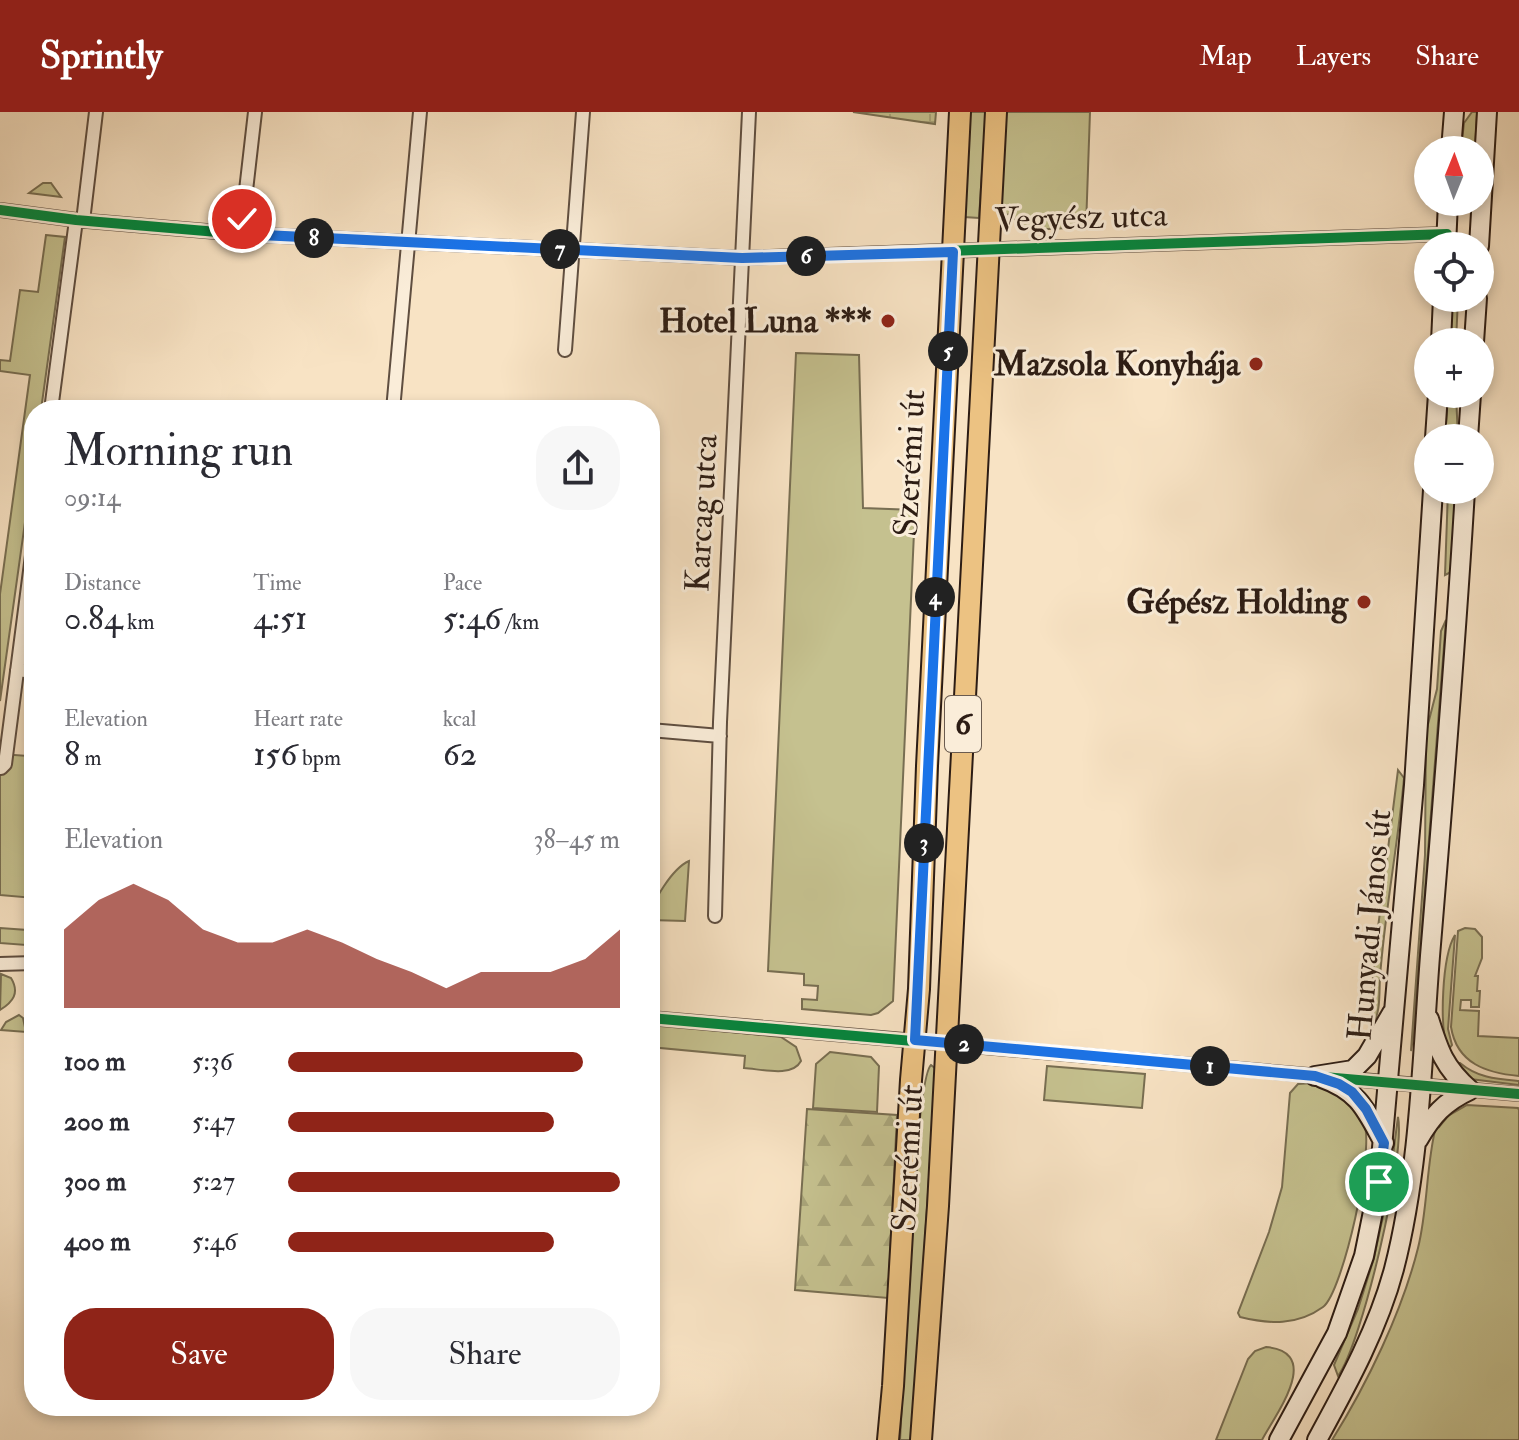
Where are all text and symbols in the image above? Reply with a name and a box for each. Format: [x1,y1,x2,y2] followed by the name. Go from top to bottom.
[40,32,162,80] text: Sprintly
[1199,39,1252,74] text: Map
[1296,39,1371,74] text: Layers
[1415,39,1479,74] text: Share
[1414,136,1494,216] north arrow
[1414,136,1494,504] map controls
[208,185,276,253] pin
[994,193,1169,243] street label: Vegyész utca
[220,197,264,241] icon: check
[294,218,334,258] pin: 8
[309,224,319,252] text: 8
[540,229,580,269] pin: 7
[1414,232,1494,312] button: locate
[555,235,565,263] text: 7
[786,236,826,276] pin: 6
[800,242,812,270] text: 6
[659,300,872,343] place label: Hotel Luna ***
[879,312,897,330] marker: Hotel Luna ***
[1414,328,1494,408] button: +
[928,331,968,371] pin: 5
[943,337,953,365] text: 5
[993,343,1241,386] place label: Mazsola Konyhája
[1247,355,1265,373] marker: Mazsola Konyhája
[885,388,935,538] street label: Szerémi út
[64,424,293,479] text: Morning run
[1414,424,1494,504] button: −
[536,426,620,510] button: share
[676,432,728,593] street label: Karcag utca
[64,482,120,514] text: 09:14
[64,569,141,597] text: Distance
[253,569,301,597] text: Time
[443,569,482,597] text: Pace
[915,577,955,617] pin: 4
[1126,581,1349,624] place label: Gépész Holding
[929,583,941,611] text: 4
[1355,593,1373,611] marker: Gépész Holding
[64,597,122,640] text: 0.84
[253,597,307,640] text: 4:51
[443,597,501,640] text: 5:46
[122,608,155,636] text: km
[501,608,539,636] text: /km
[945,696,981,752] road number: 6
[64,705,148,733] text: Elevation
[253,705,343,733] text: Heart rate
[443,705,476,733] text: kcal
[64,733,80,776] text: 8
[253,733,297,776] text: 156
[443,733,477,776] text: 62
[80,744,102,772] text: m
[297,744,341,772] text: bpm
[1338,807,1402,1043] street label: Hunyadi János út
[904,823,944,863] pin: 3
[64,824,163,856] text: Elevation
[534,824,620,856] text: 38–45 m
[920,829,928,857] text: 3
[944,1024,984,1064] pin: 2
[958,1030,970,1058] text: 2
[64,1046,125,1078] text: 100 m
[192,1046,233,1078] text: 5:36
[1190,1046,1230,1086] pin: 1
[1206,1052,1214,1080] text: 1
[883,1083,933,1233] street label: Szerémi út
[64,1106,129,1138] text: 200 m
[192,1106,235,1138] text: 5:47
[1345,1148,1413,1216] pin
[1357,1160,1401,1204] icon: arrive
[64,1166,126,1198] text: 300 m
[192,1166,235,1198] text: 5:27
[64,1226,130,1258] text: 400 m
[192,1226,237,1258] text: 5:46
[64,1308,334,1400] button: Save
[350,1308,620,1400] button: Share

